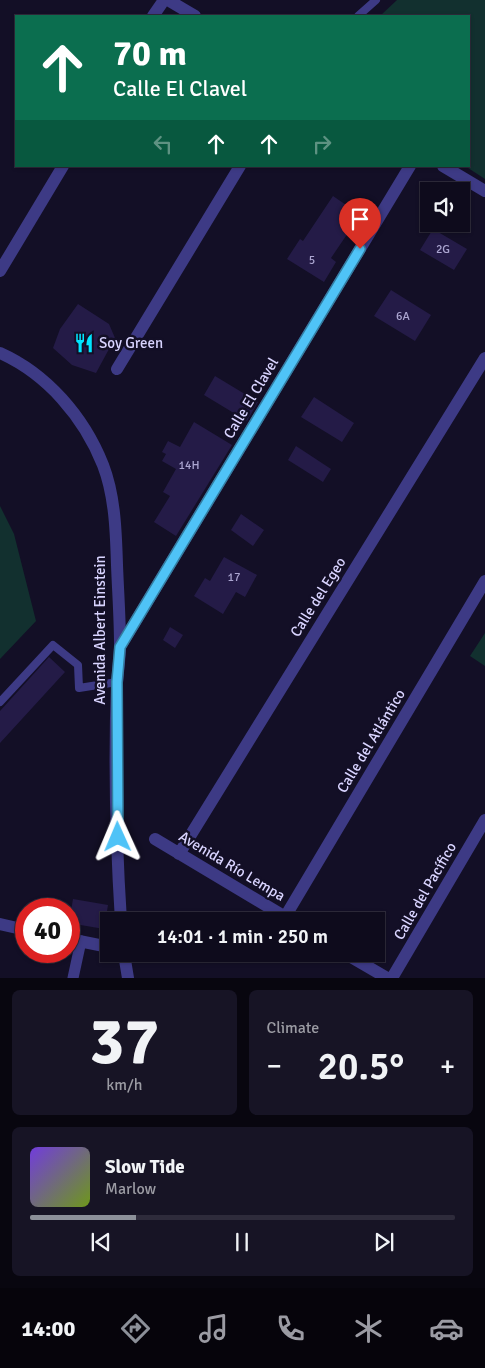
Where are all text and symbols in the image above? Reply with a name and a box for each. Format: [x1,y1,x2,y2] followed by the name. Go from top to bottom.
[113,32,187,75] text: 70 m
[30,35,95,100] icon: ahead
[113,75,247,102] text: Calle El Clavel
[149,130,177,158] icon: left
[202,130,230,158] icon: ahead
[255,130,283,158] icon: ahead
[308,130,336,158] icon: right
[420,182,470,232] map controls
[420,182,470,232] button: sound
[339,198,381,249] pin
[346,205,374,233] icon: arrive
[436,242,450,257] house number: 2G
[309,253,315,268] house number: 5
[396,309,411,324] house number: 6A
[73,332,95,354] restaurant icon: Soy Green
[99,334,163,352] place label: Soy Green
[220,354,282,442] street label: Calle El Clavel
[178,458,200,473] house number: 14H
[286,554,350,640] street label: Calle del Egeo
[91,555,109,705] street label: Avenida Albert Einstein
[228,570,240,585] house number: 17
[333,686,409,796] street label: Calle del Atlántico
[91,810,143,862] position arrow
[176,827,288,905] street label: Avenida Río Lempa
[390,839,460,943] street label: Calle del Pacífico
[15,898,80,963] speed limit sign: 40
[157,925,328,949] text: 14:01 · 1 min · 250 m
[89,1002,159,1082] text: 37
[267,1018,319,1038] text: Climate
[317,1043,404,1090] text: 20.5°
[267,1049,282,1083] text: −
[440,1049,455,1083] text: +
[106,1075,142,1095] text: km/h
[105,1155,185,1179] text: Slow Tide
[105,1179,156,1199] text: Marlow
[87,1228,115,1256] icon: previous
[228,1228,256,1256] icon: pause
[370,1228,398,1256] icon: next
[118,1311,153,1346] icon: directions
[196,1311,231,1346] icon: music
[273,1311,308,1346] icon: phone
[351,1311,386,1346] icon: climate
[429,1311,464,1346] icon: car
[21,1315,75,1342] text: 14:00

